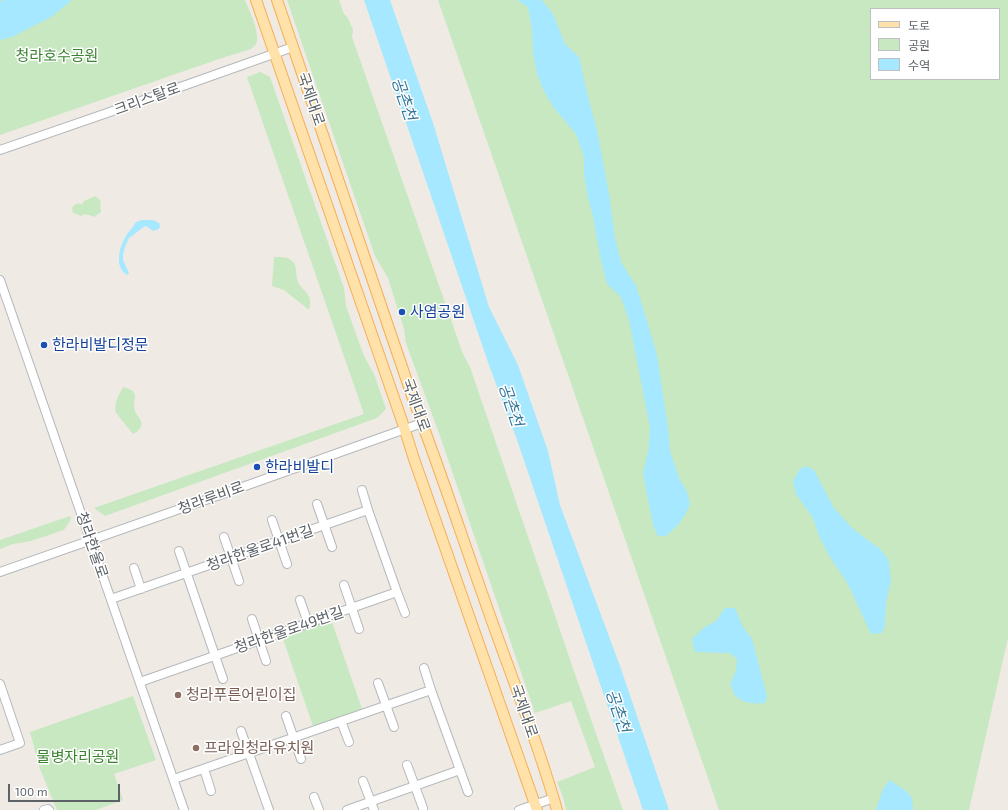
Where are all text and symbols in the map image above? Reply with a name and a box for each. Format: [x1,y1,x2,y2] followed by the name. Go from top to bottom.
[870,8,1000,80] legend
[908,18,930,32] text: 도로
[908,38,930,52] text: 공원
[16,47,98,65] park label: 청라호수공원
[908,58,930,72] text: 수역
[294,70,328,128] street label: 국제대로
[388,75,420,123] water label: 공촌천
[112,79,182,119] street label: 크리스탈로
[410,303,465,321] place label: 사염공원
[397,307,407,317] marker: 사염공원
[52,336,149,354] place label: 한라비발디정문
[39,340,49,350] marker: 한라비발디정문
[398,376,434,434] street label: 국제대로
[495,381,527,429] water label: 공촌천
[265,458,334,476] place label: 한라비발디
[252,462,262,472] marker: 한라비발디
[176,478,246,518] street label: 청라루비로
[72,509,112,581] street label: 청라한울로
[204,521,316,575] street label: 청라한울로41번길
[232,603,346,657] street label: 청라한울로49번길
[507,682,541,740] street label: 국제대로
[186,686,296,704] place label: 청라푸른어린이집
[602,687,634,735] water label: 공촌천
[173,690,183,700] marker: 청라푸른어린이집
[204,739,314,757] place label: 프라임청라유치원
[191,743,201,753] marker: 프라임청라유치원
[37,748,119,766] park label: 물병자리공원
[10,776,122,802] scale bar
[15,784,47,798] text: 100 m

